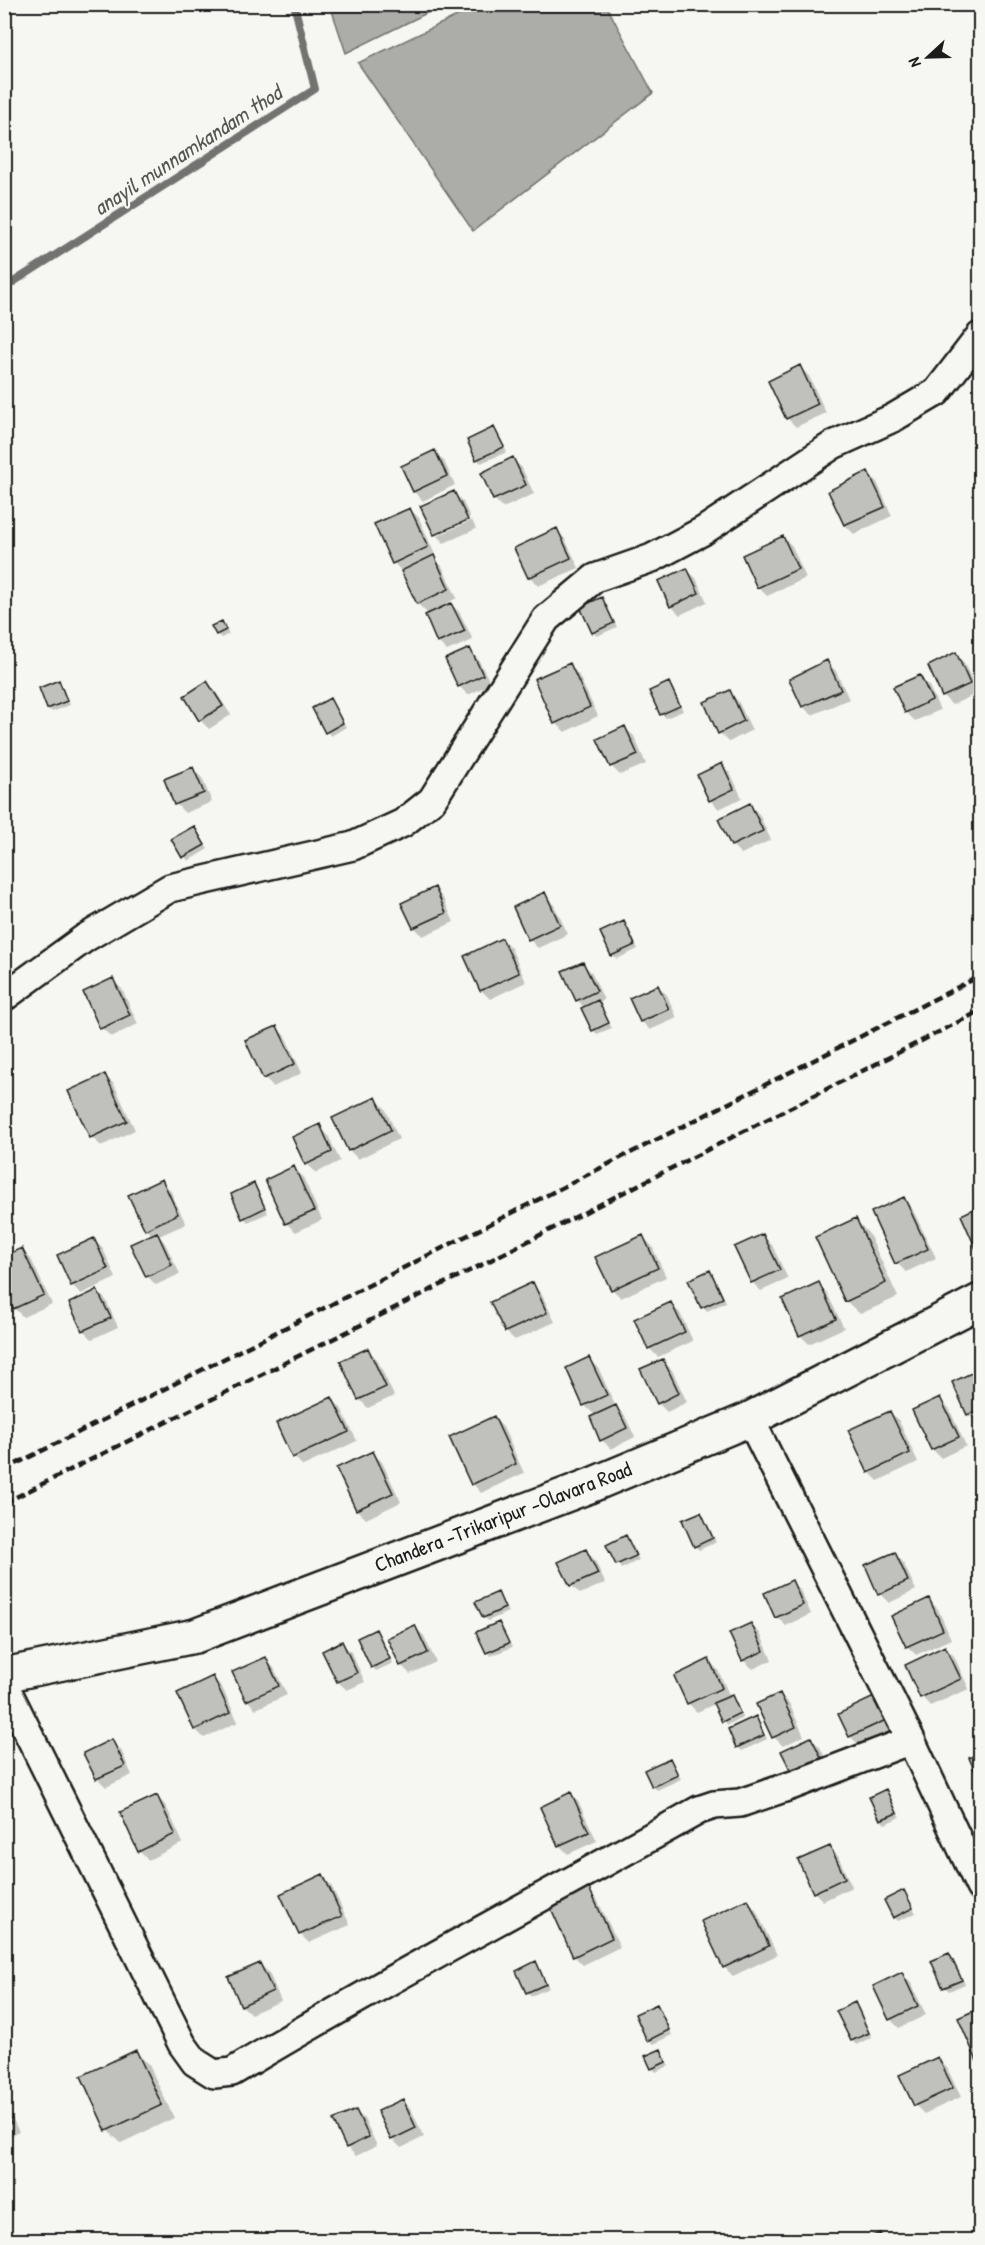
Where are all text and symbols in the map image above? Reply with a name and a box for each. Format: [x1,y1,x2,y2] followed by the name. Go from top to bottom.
[898,27,958,87] north arrow
[902,54,926,71] text: N
[87,76,290,222] water label: anayil munnamkandam thod
[370,1454,635,1579] street label: Chandera -Trikaripur -Olavara Road

